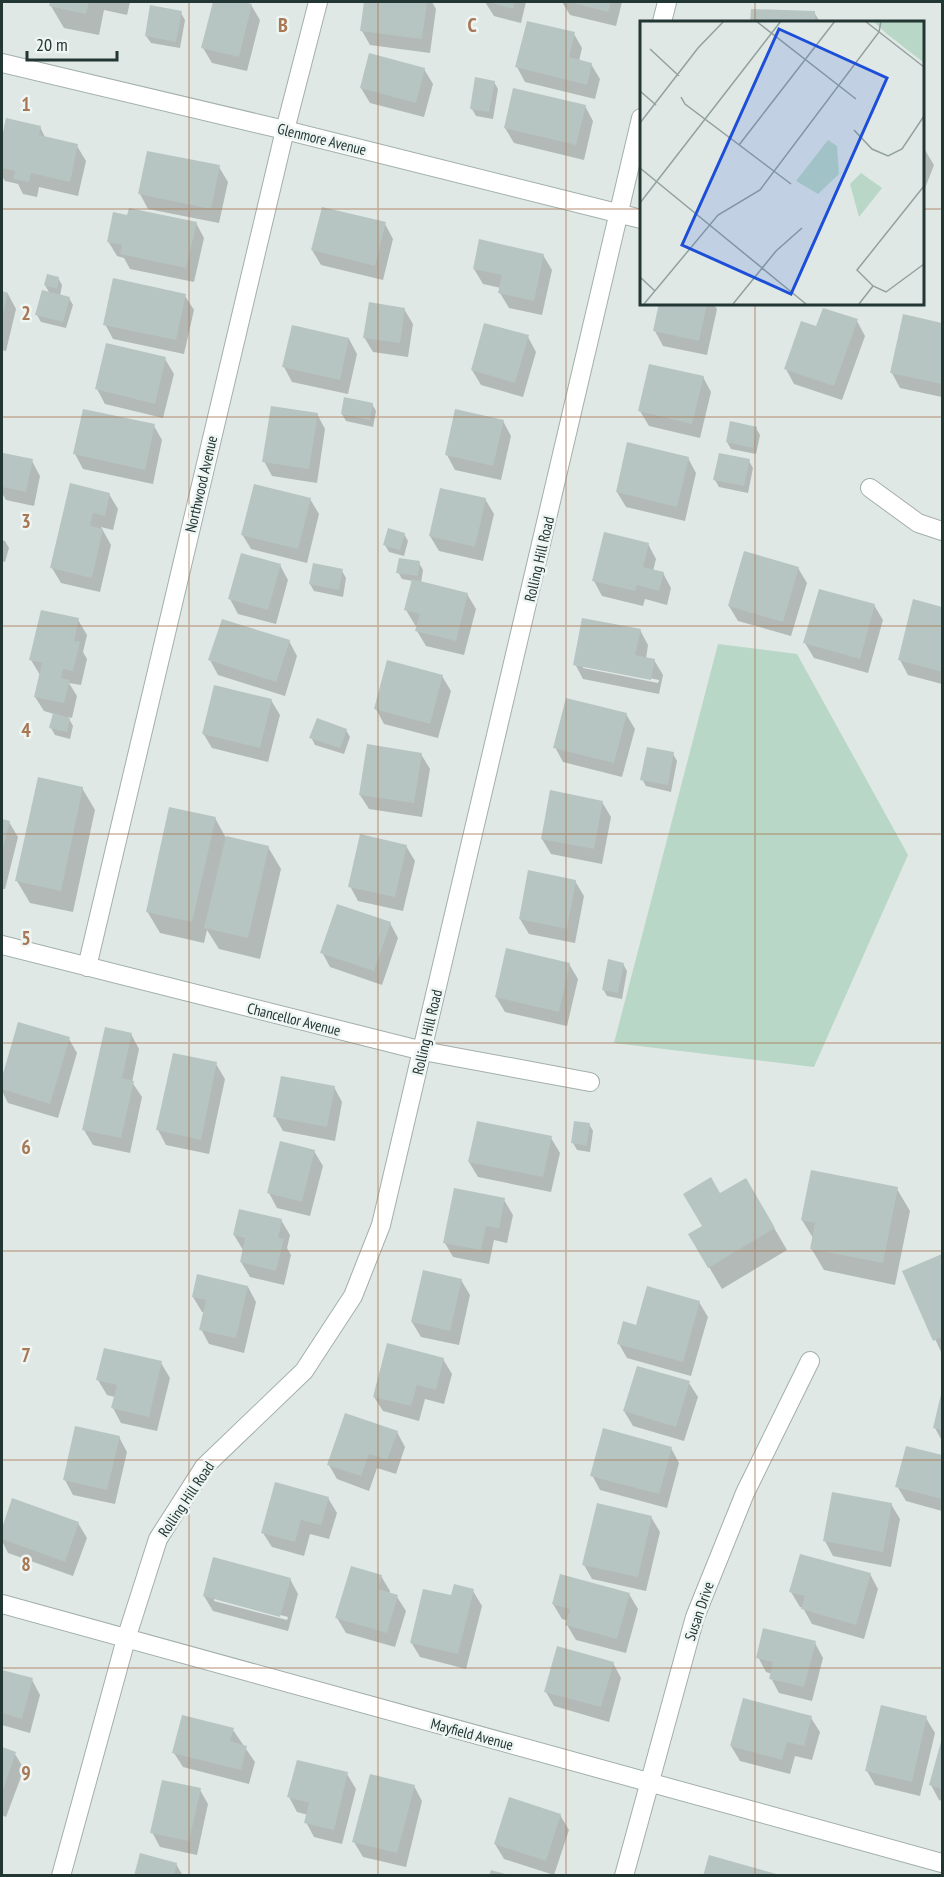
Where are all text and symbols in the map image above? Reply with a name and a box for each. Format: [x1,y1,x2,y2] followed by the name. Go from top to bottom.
[278,12,288,38] text: B
[467,12,477,38] text: C
[640,21,923,304] inset map
[27,24,117,62] scale bar
[36,33,68,56] text: 20 m
[21,91,31,117] text: 1
[276,119,368,159] street label: Glenmore Avenue
[21,300,31,326] text: 2
[181,434,221,534] street label: Northwood Avenue
[21,508,31,534] text: 3
[520,515,558,603] street label: Rolling Hill Road
[21,717,31,743] text: 4
[21,925,31,951] text: 5
[408,988,446,1076] street label: Rolling Hill Road
[245,998,343,1040] street label: Chancellor Avenue
[21,1134,31,1160] text: 6
[21,1342,31,1368] text: 7
[154,1458,218,1540] street label: Rolling Hill Road
[21,1551,31,1577] text: 8
[680,1579,718,1643] street label: Susan Drive
[429,1714,515,1754] street label: Mayfield Avenue
[21,1760,31,1786] text: 9

